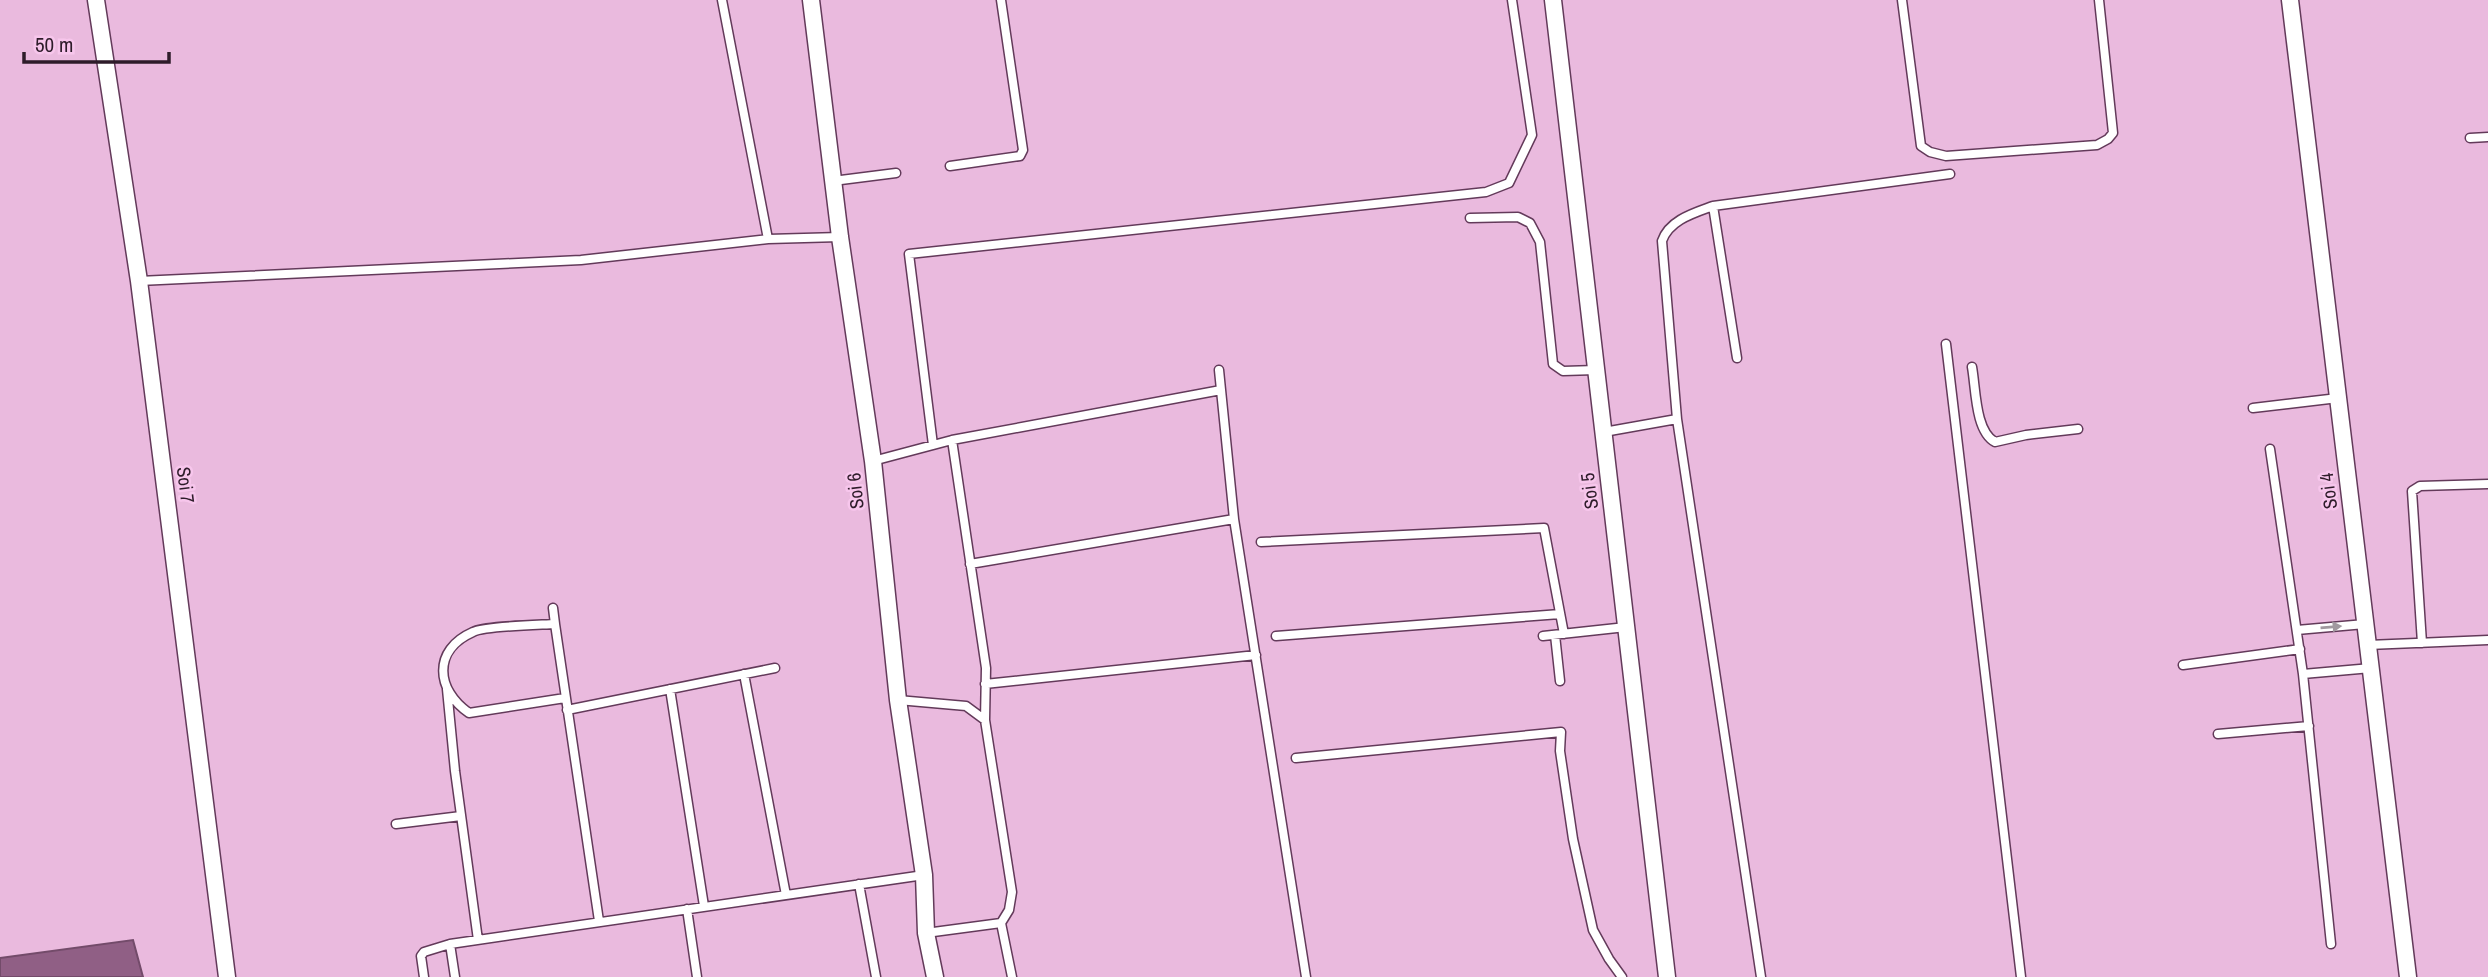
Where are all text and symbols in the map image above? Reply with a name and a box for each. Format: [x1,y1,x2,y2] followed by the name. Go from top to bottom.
[24,21,170,65] scale bar
[35,30,73,59] text: 50 m
[171,465,201,505] street label: Soi 7
[1574,471,1604,511] street label: Soi 5
[2313,471,2343,511] street label: Soi 4
[840,472,870,510] street label: Soi 6
[2320,621,2342,632] one-way arrow

